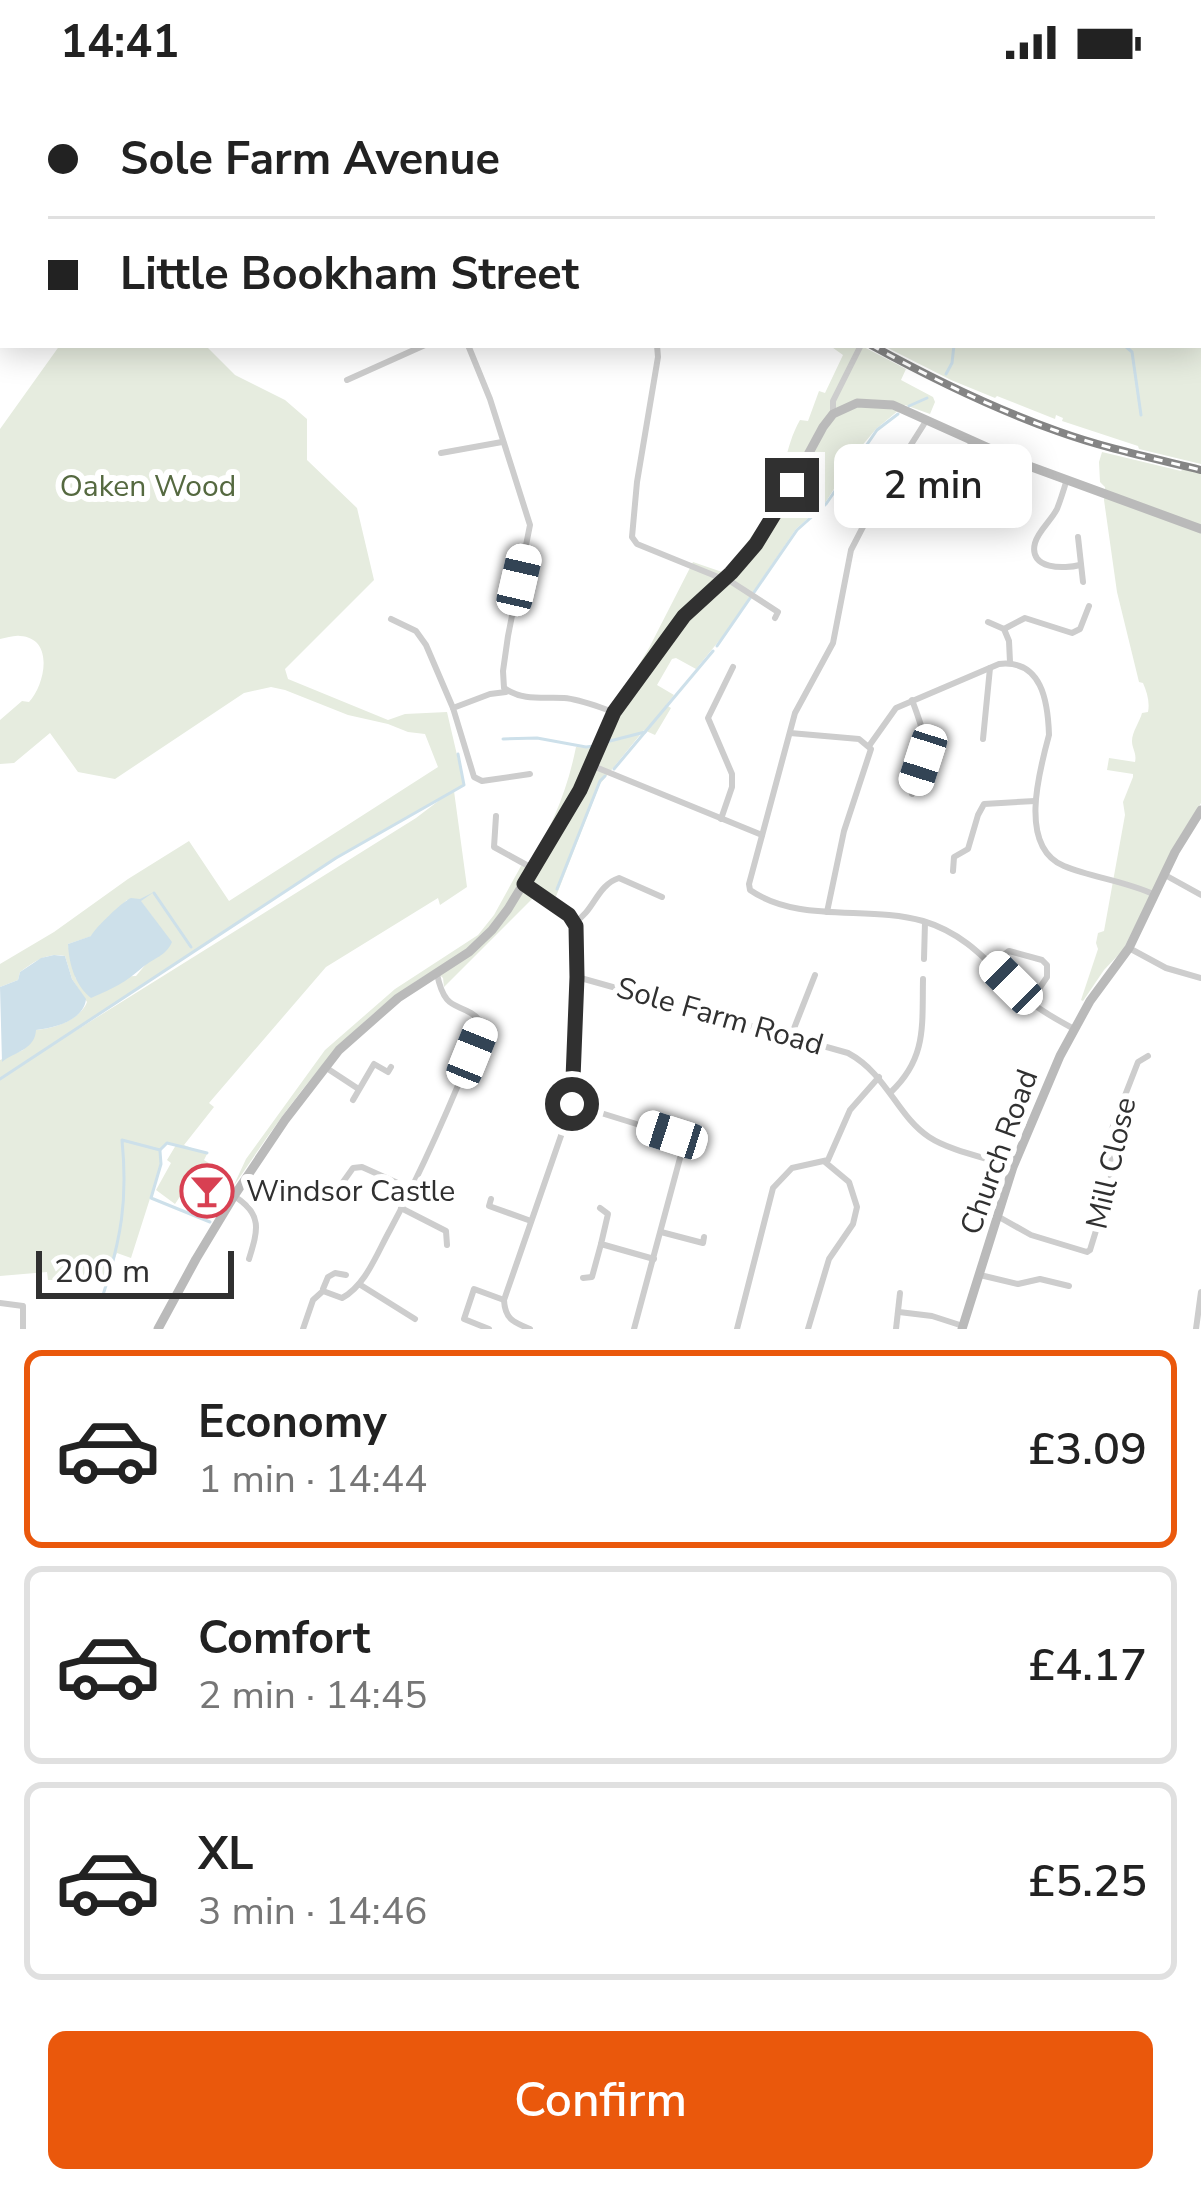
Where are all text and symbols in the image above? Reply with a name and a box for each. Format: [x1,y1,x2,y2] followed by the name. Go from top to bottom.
[60,12,179,73] text: 14:41
[120,129,500,190] text: Sole Farm Avenue
[120,244,579,305] text: Little Bookham Street
[834,443,1032,527] callout: 2 min
[765,458,819,512] route end
[883,459,983,512] text: 2 min
[60,466,236,507] park label: Oaken Wood
[493,541,545,619] car
[895,720,951,800] car
[973,945,1049,1021] car
[612,967,828,1066] street label: Sole Farm Road
[442,1013,502,1093] car
[951,1064,1048,1240] street label: Church Road
[545,1077,599,1131] route start
[1076,1093,1147,1233] street label: Mill Close
[632,1107,712,1163] car
[179,1163,235,1219] bar icon: Windsor Castle
[246,1171,455,1212] place label: Windsor Castle
[36,1245,234,1298] scale bar
[54,1249,150,1294] text: 200 m
[198,1392,387,1453] text: Economy
[54,1395,162,1503] icon: car
[1028,1419,1147,1480] text: £3.09
[198,1453,427,1506] text: 1 min · 14:44
[198,1608,370,1669] text: Comfort
[54,1611,162,1719] icon: car
[1028,1635,1147,1696] text: £4.17
[198,1669,427,1722] text: 2 min · 14:45
[198,1824,254,1885] text: XL
[54,1827,162,1935] icon: car
[1028,1851,1147,1912] text: £5.25
[198,1885,427,1938] text: 3 min · 14:46
[48,2031,1153,2169] button: Confirm

